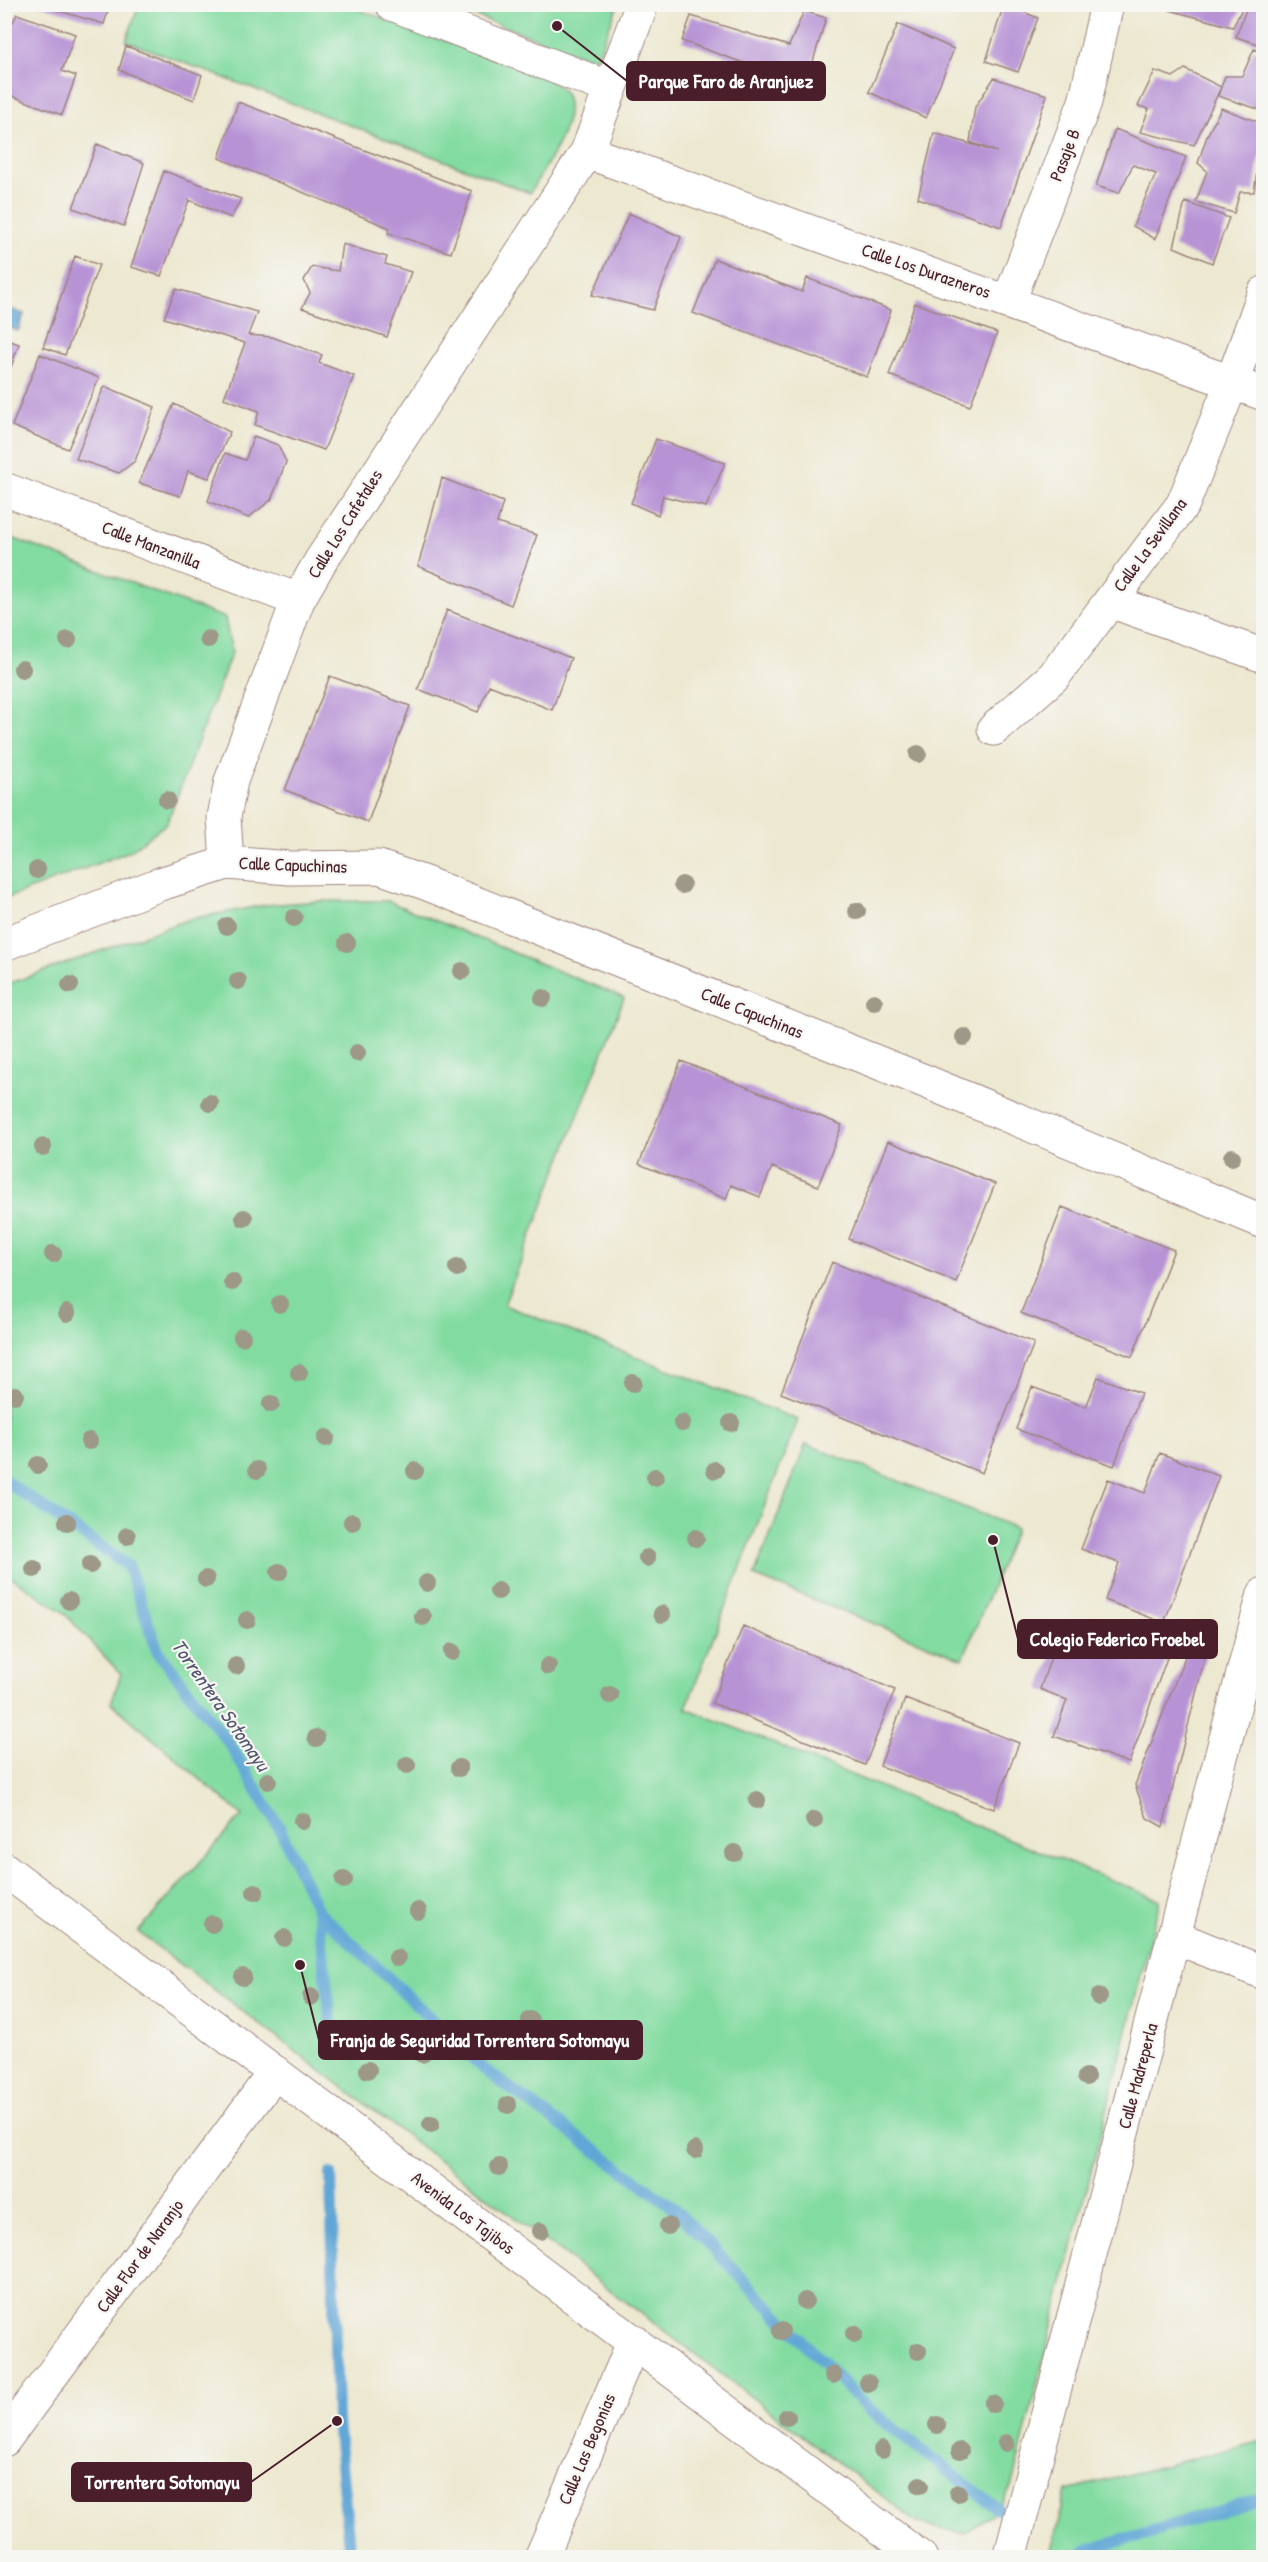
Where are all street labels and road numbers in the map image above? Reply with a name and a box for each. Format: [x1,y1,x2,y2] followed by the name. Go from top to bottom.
[1043,125,1086,185] street label: Pasaje B
[858,237,994,304] street label: Calle Los Durazneros
[301,465,388,583] street label: Calle Los Cafetales
[1107,493,1192,597] street label: Calle La Sevillana
[98,514,204,575] street label: Calle Manzanilla
[238,850,348,879] street label: Calle Capuchinas
[697,981,807,1044] street label: Calle Capuchinas
[1111,2020,1164,2132] street label: Calle Madreperla
[406,2165,520,2260] street label: Avenida Los Tajibos
[90,2194,189,2317] street label: Calle Flor de Naranjo
[552,2389,621,2508] street label: Calle Las Begonias

